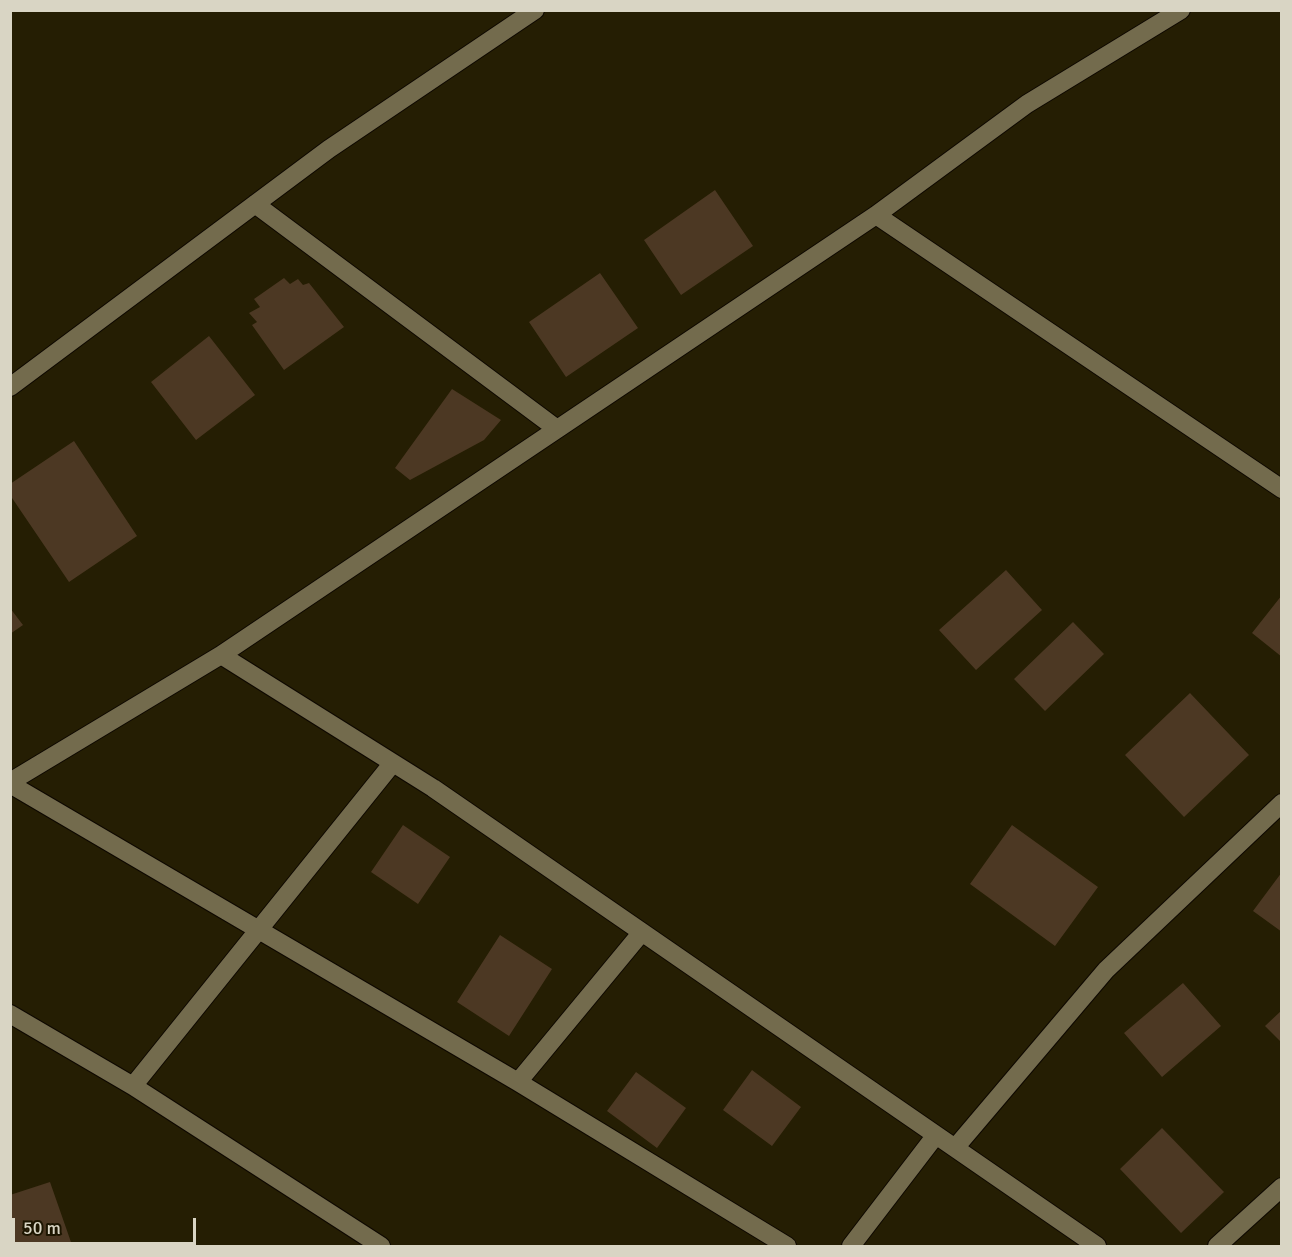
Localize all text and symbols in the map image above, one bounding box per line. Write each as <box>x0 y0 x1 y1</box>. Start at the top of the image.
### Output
scale bar <box>15 1206 200 1244</box>
text: 50 m <box>23 1217 61 1239</box>

